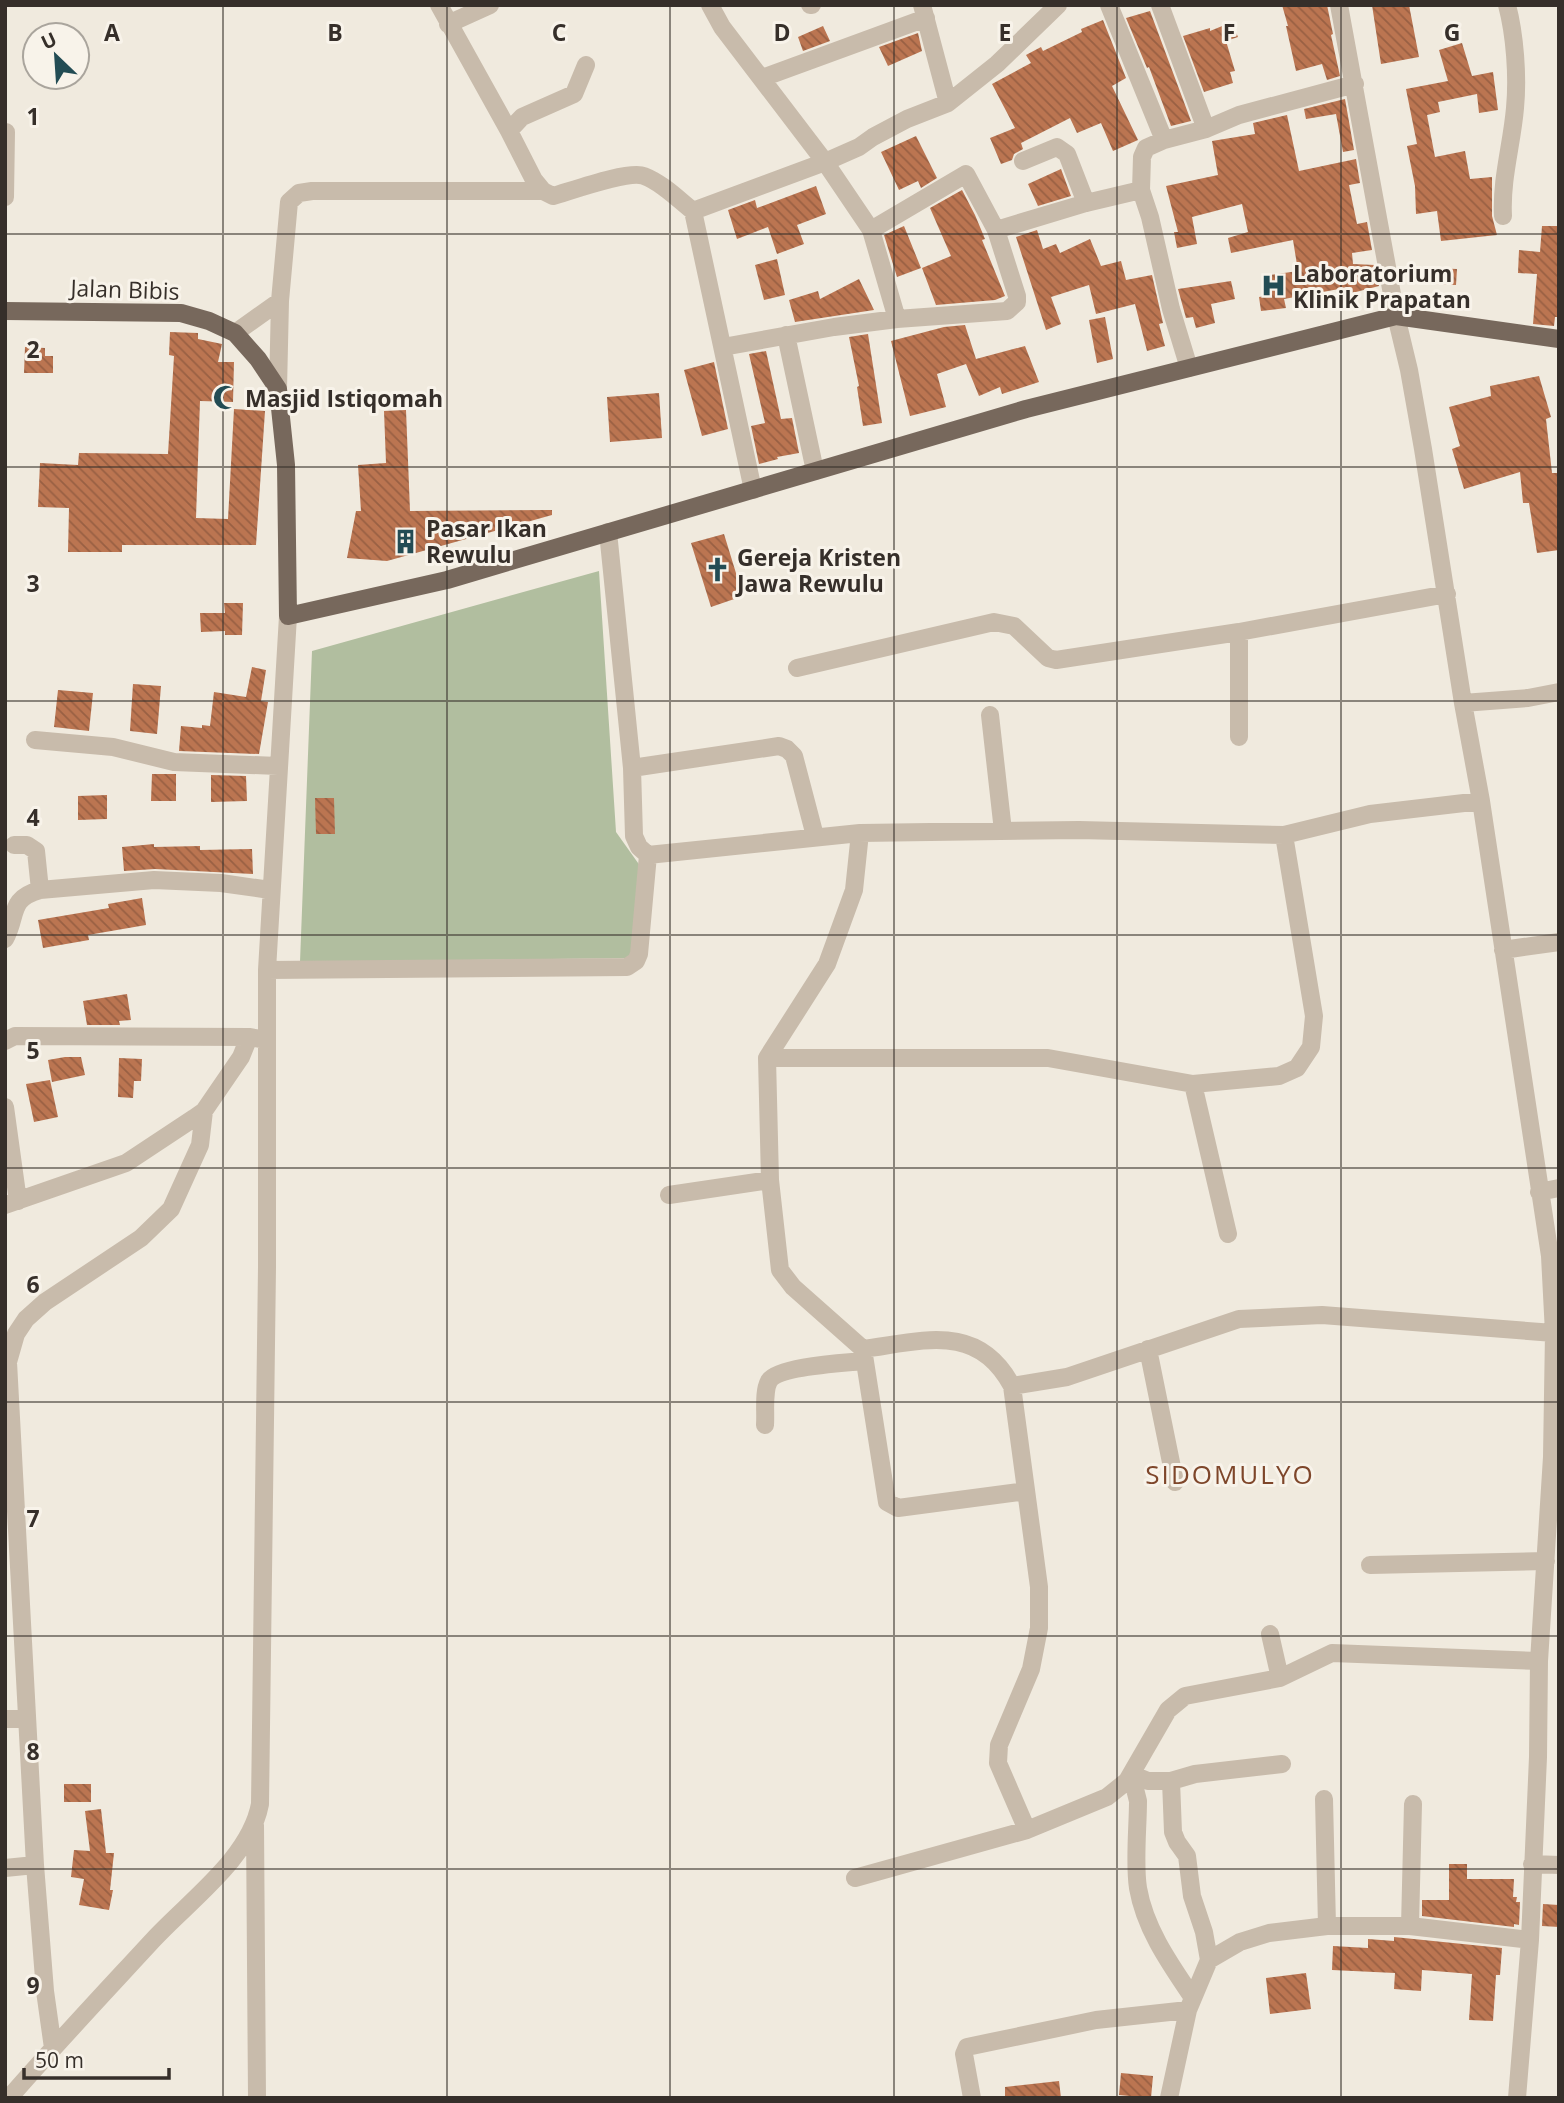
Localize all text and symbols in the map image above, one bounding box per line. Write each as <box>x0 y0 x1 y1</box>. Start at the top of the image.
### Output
text: A <box>104 16 120 48</box>
text: B <box>327 16 343 48</box>
text: C <box>552 16 566 48</box>
text: D <box>773 16 791 48</box>
text: E <box>999 16 1011 48</box>
text: F <box>1223 16 1235 48</box>
text: G <box>1444 16 1460 48</box>
north arrow <box>21 21 91 91</box>
text: U <box>37 26 61 55</box>
text: 1 <box>26 100 40 132</box>
place label: Laboratorium Klinik Prapatan <box>1293 257 1471 315</box>
street label: Jalan Bibis <box>68 271 180 307</box>
hospital icon: Laboratorium Klinik Prapatan <box>1259 272 1287 300</box>
text: 2 <box>26 333 40 365</box>
place label: Masjid Istiqomah <box>245 382 443 414</box>
mosque icon: Masjid Istiqomah <box>211 384 239 412</box>
place label: Pasar Ikan Rewulu <box>426 512 547 570</box>
building icon: Pasar Ikan Rewulu <box>392 527 420 555</box>
place label: Gereja Kristen Jawa Rewulu <box>735 541 901 599</box>
church icon: Gereja Kristen Jawa Rewulu <box>703 556 731 584</box>
text: 3 <box>26 567 40 599</box>
text: 4 <box>26 801 40 833</box>
text: 5 <box>26 1034 40 1066</box>
text: 6 <box>26 1268 40 1300</box>
district label: SIDOMULYO <box>1145 1456 1315 1492</box>
text: 7 <box>26 1502 40 1534</box>
text: 8 <box>26 1735 40 1767</box>
text: 9 <box>26 1969 40 2001</box>
scale bar <box>24 2036 170 2080</box>
text: 50 m <box>35 2046 84 2074</box>

